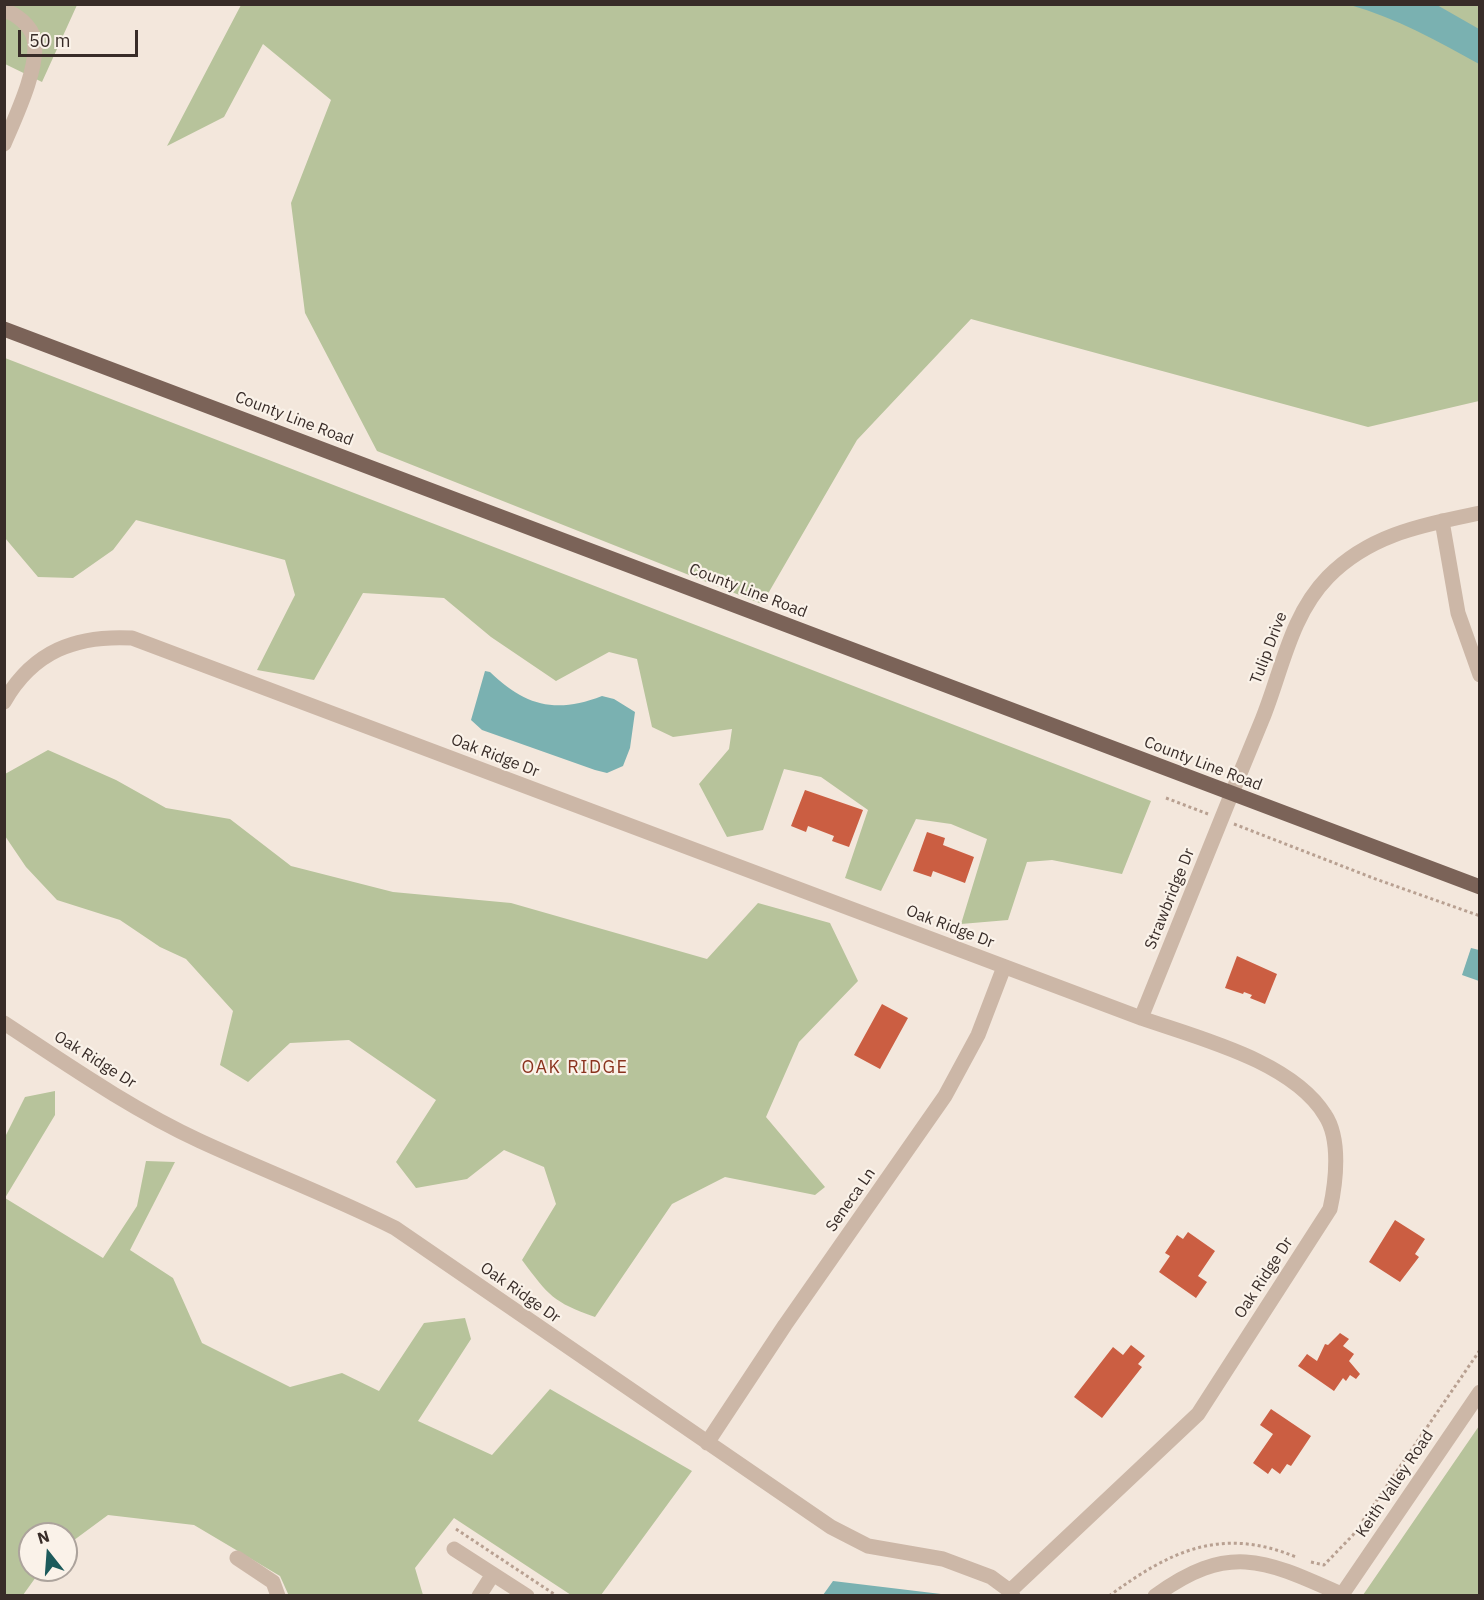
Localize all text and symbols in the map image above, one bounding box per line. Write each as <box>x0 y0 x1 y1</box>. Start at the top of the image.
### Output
scale bar <box>21 18 141 56</box>
text: 50 m <box>29 29 71 52</box>
street label: County Line Road <box>232 388 356 450</box>
street label: County Line Road <box>686 560 810 622</box>
street label: Tulip Drive <box>1246 609 1292 687</box>
street label: Oak Ridge Dr <box>448 730 542 782</box>
street label: County Line Road <box>1141 733 1265 795</box>
street label: Strawbridge Dr <box>1141 846 1199 952</box>
street label: Oak Ridge Dr <box>903 901 997 953</box>
street label: Oak Ridge Dr <box>50 1027 140 1093</box>
district label: OAK RIDGE <box>522 1057 628 1079</box>
street label: Seneca Ln <box>822 1164 880 1236</box>
street label: Oak Ridge Dr <box>1231 1234 1297 1322</box>
street label: Oak Ridge Dr <box>476 1258 564 1328</box>
street label: Keith Valley Road <box>1352 1427 1438 1541</box>
north arrow <box>18 1522 78 1582</box>
text: N <box>35 1525 52 1548</box>

